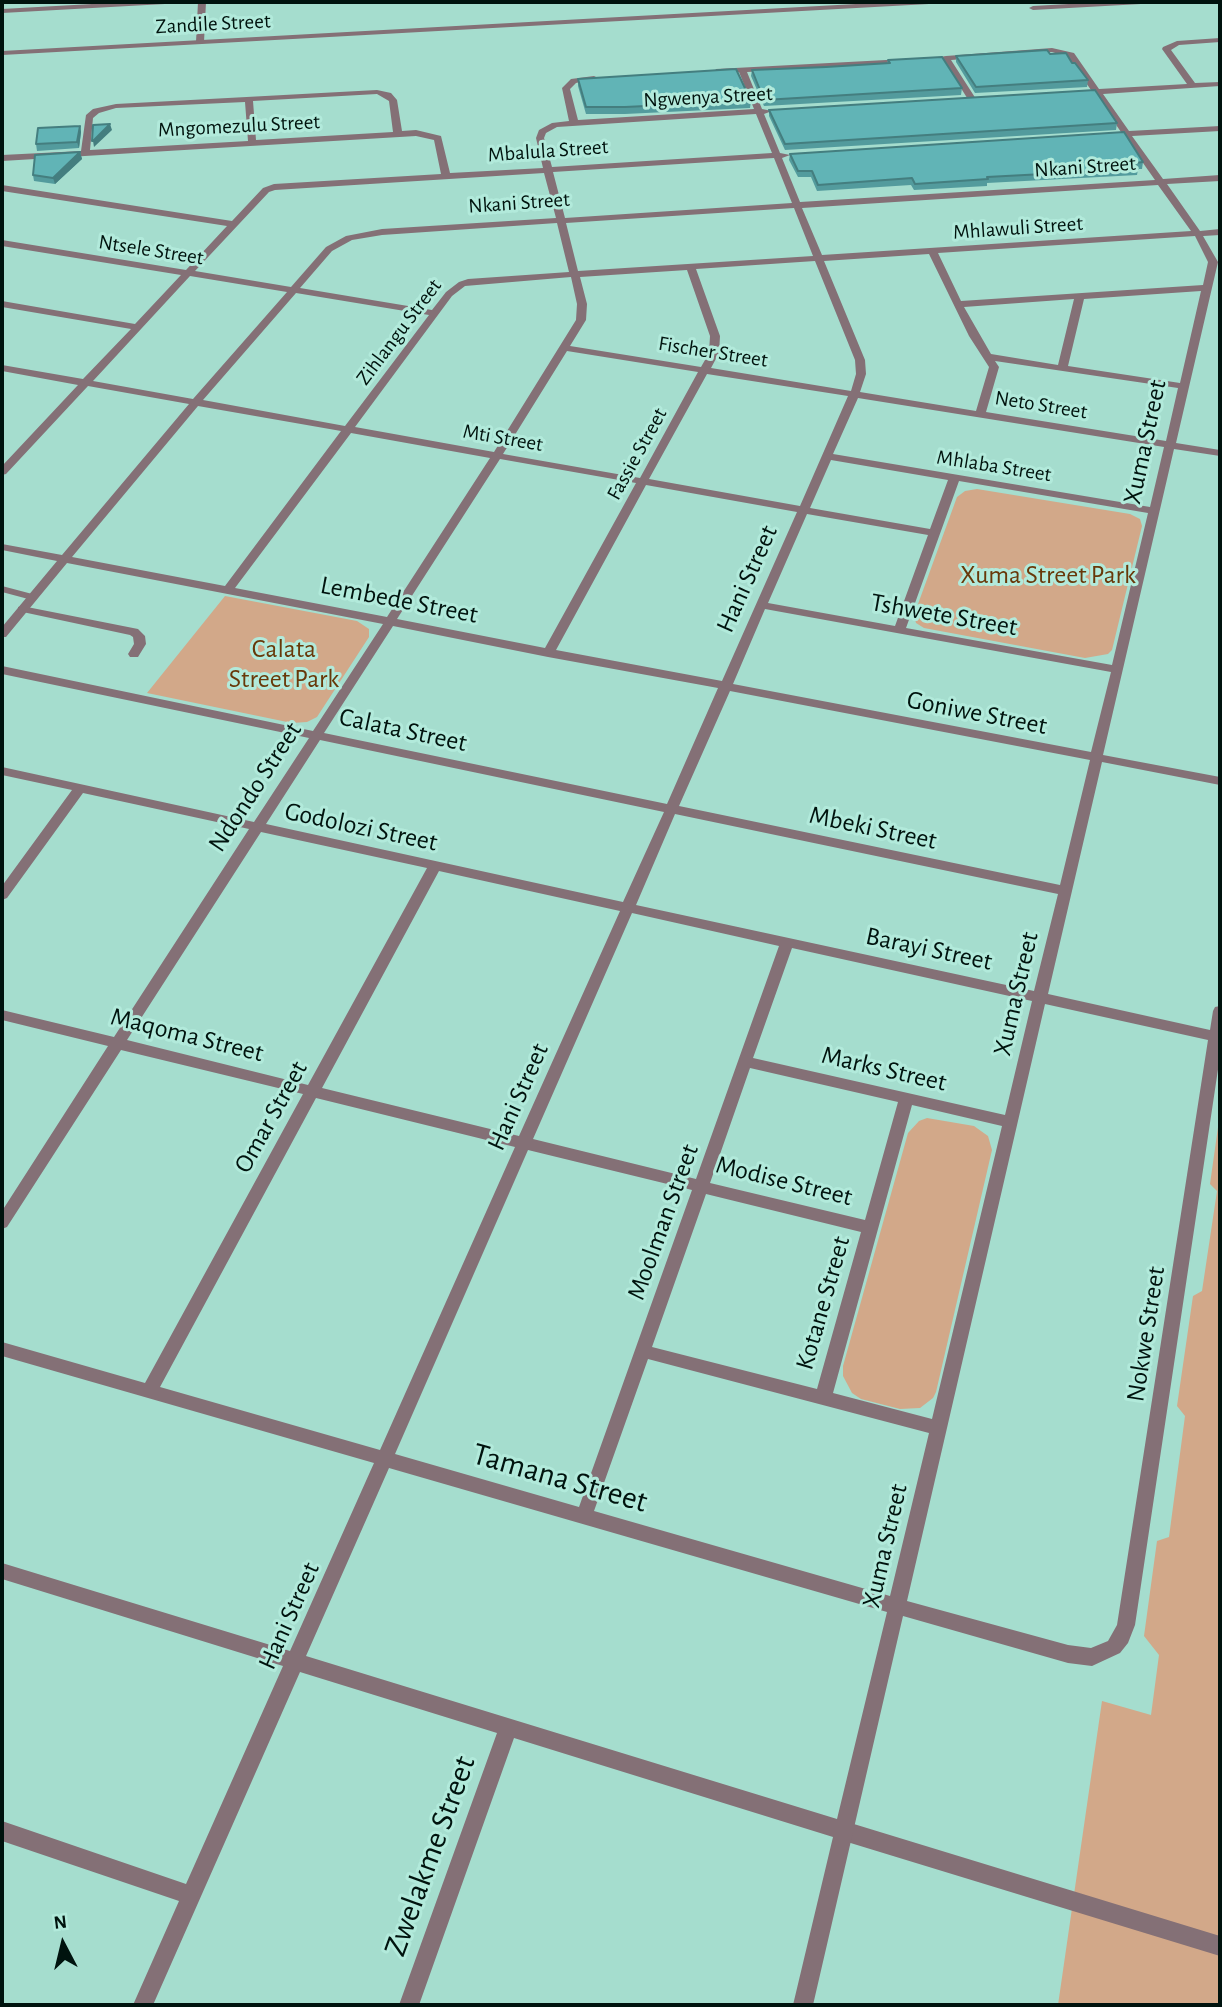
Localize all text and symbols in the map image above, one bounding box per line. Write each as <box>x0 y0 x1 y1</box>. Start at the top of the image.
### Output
street label: Zandile Street <box>155 8 271 40</box>
street label: Ngwenya Street <box>643 81 773 113</box>
street label: Mngomezulu Street <box>157 109 321 143</box>
street label: Mbalula Street <box>487 134 609 168</box>
street label: Nkani Street <box>1033 151 1137 183</box>
street label: Nkani Street <box>467 187 571 219</box>
street label: Mhlawuli Street <box>952 211 1084 245</box>
street label: Ntsele Street <box>97 229 205 271</box>
street label: Zihlangu Street <box>351 274 447 390</box>
street label: Fischer Street <box>657 331 769 373</box>
street label: Xuma Street <box>1117 377 1173 507</box>
street label: Neto Street <box>993 385 1089 425</box>
street label: Fassie Street <box>601 404 673 504</box>
street label: Mti Street <box>461 419 545 457</box>
street label: Mhlaba Street <box>935 444 1053 488</box>
street label: Hani Street <box>710 520 784 638</box>
park label: Xuma Street Park <box>960 559 1136 591</box>
street label: Lembede Street <box>318 569 480 631</box>
street label: Tshwete Street <box>868 587 1020 643</box>
park label: Calata Street Park <box>229 633 339 694</box>
street label: Goniwe Street <box>904 684 1050 742</box>
street label: Calata Street <box>336 701 470 759</box>
street label: Ndondo Street <box>202 716 308 858</box>
street label: Godolozi Street <box>282 796 440 858</box>
street label: Mbeki Street <box>806 799 940 857</box>
street label: Barayi Street <box>863 920 995 978</box>
street label: Xuma Street <box>987 929 1045 1059</box>
street label: Maqoma Street <box>107 1001 267 1069</box>
street label: Hani Street <box>481 1038 555 1156</box>
street label: Marks Street <box>818 1039 950 1099</box>
street label: Omar Street <box>228 1056 314 1178</box>
street label: Moolman Street <box>620 1140 706 1304</box>
street label: Modise Street <box>712 1149 856 1213</box>
street label: Kotane Street <box>789 1233 857 1373</box>
street label: Nokwe Street <box>1120 1264 1172 1404</box>
street label: Tamana Street <box>468 1435 652 1521</box>
street label: Xuma Street <box>856 1481 914 1611</box>
street label: Hani Street <box>252 1557 326 1675</box>
street label: Zwelakme Street <box>376 1751 484 1961</box>
north arrow <box>28 1909 98 1979</box>
text: N <box>53 1912 68 1933</box>

